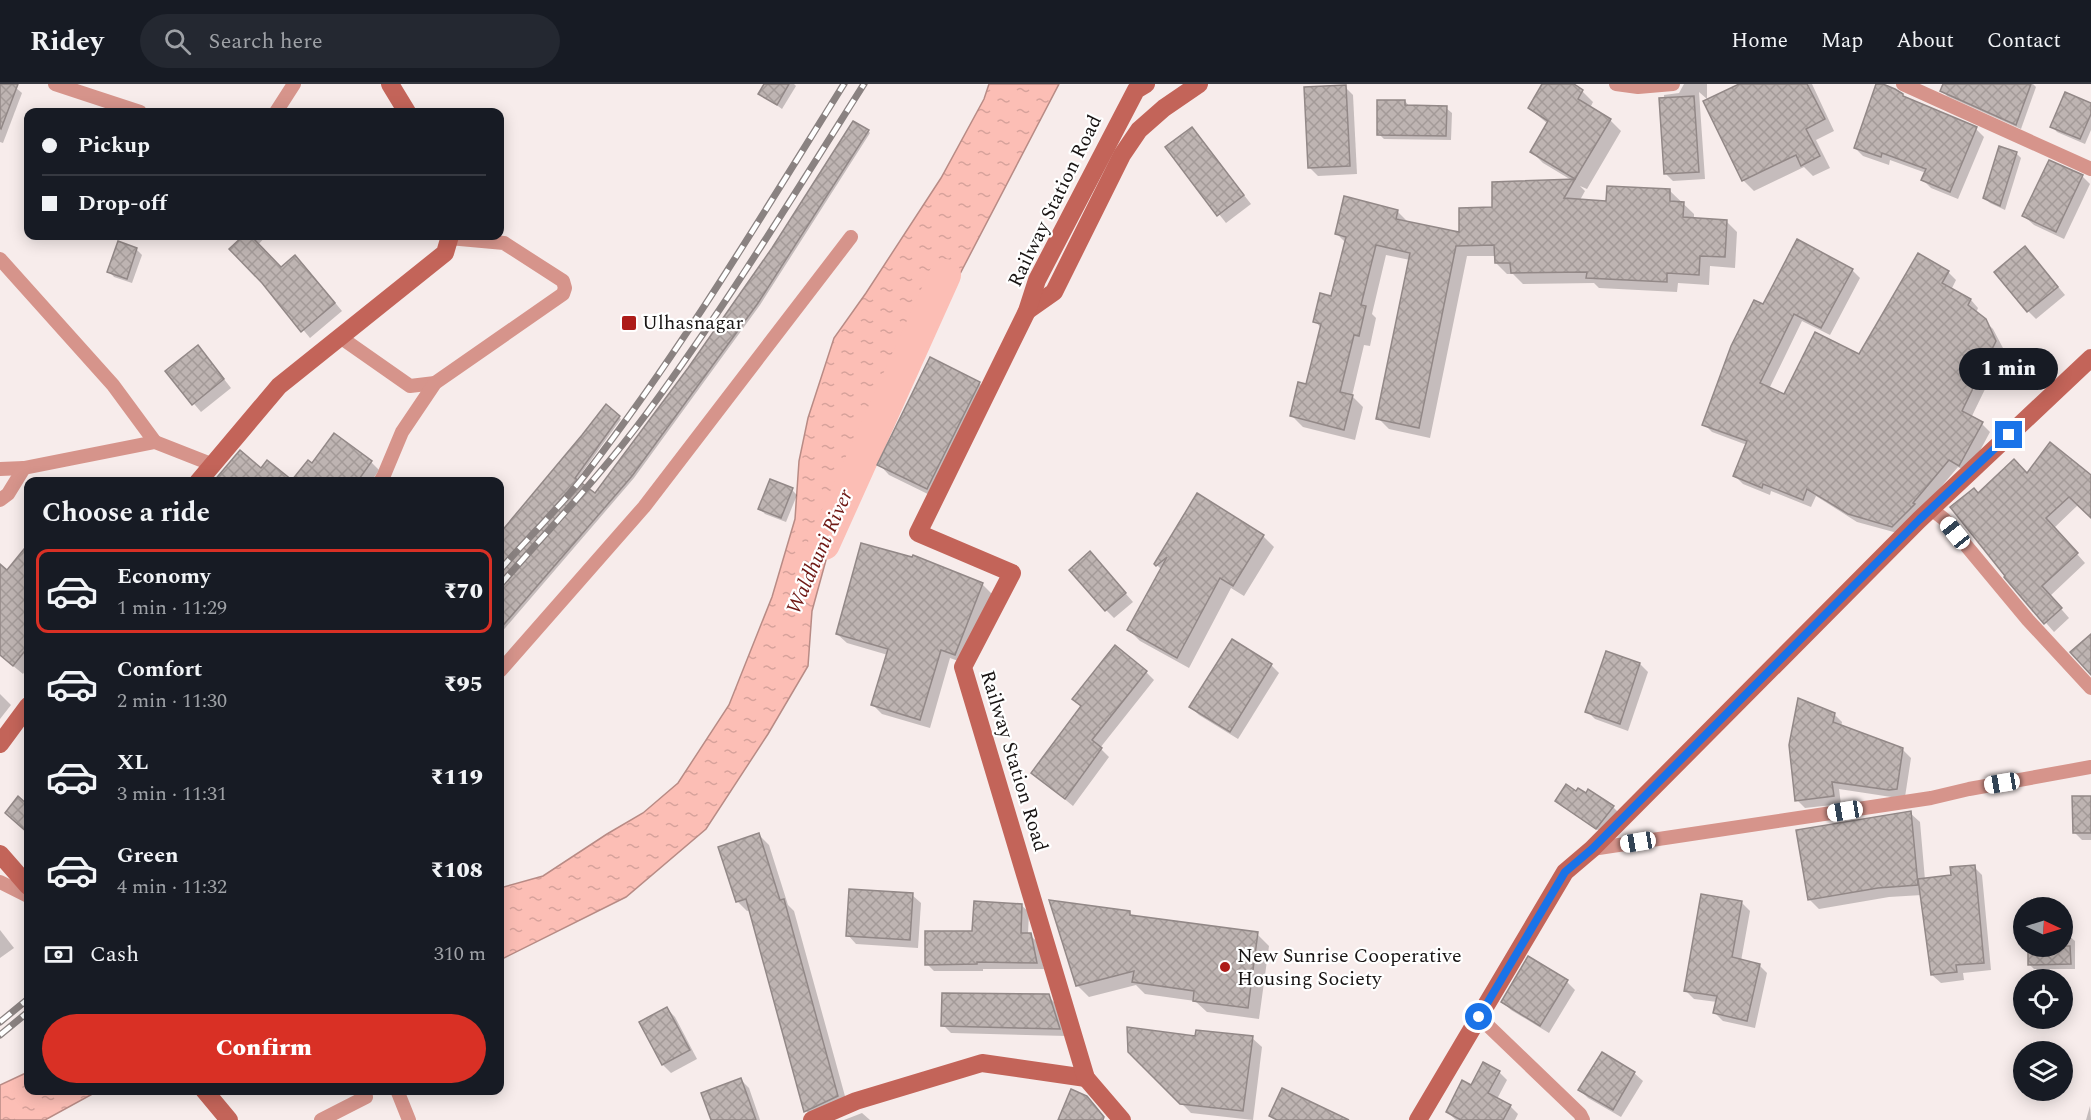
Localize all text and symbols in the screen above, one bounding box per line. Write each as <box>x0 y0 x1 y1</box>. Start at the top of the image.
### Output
search box <box>140 14 560 68</box>
text: Ridey <box>30 20 104 63</box>
icon: search <box>161 25 194 58</box>
text: Search here <box>209 25 323 58</box>
text: Home <box>1731 25 1788 57</box>
text: Map <box>1821 25 1863 57</box>
text: About <box>1896 25 1954 57</box>
text: Contact <box>1987 25 2061 57</box>
street label: Railway Station Road <box>1000 110 1110 292</box>
text: Pickup <box>78 129 150 162</box>
text: Drop-off <box>78 187 167 220</box>
place label: Ulhasnagar <box>642 308 744 338</box>
marker: Ulhasnagar <box>620 314 638 332</box>
callout: 1 min <box>1960 348 2058 390</box>
text: 1 min <box>1981 354 2036 384</box>
route end <box>1995 421 2022 448</box>
water label: Waldhuni River <box>778 484 862 620</box>
text: Choose a ride <box>42 492 210 534</box>
car <box>1937 513 1973 553</box>
text: Economy <box>117 560 210 593</box>
icon: car <box>45 564 99 618</box>
text: ₹70 <box>443 575 483 608</box>
text: 1 min · 11:29 <box>117 593 227 623</box>
text: Comfort <box>117 653 202 686</box>
icon: car <box>45 657 99 711</box>
street label: Railway Station Road <box>972 667 1056 855</box>
text: ₹95 <box>443 668 483 701</box>
text: 2 min · 11:30 <box>117 686 227 716</box>
text: XL <box>117 746 148 779</box>
icon: car <box>45 750 99 804</box>
text: ₹119 <box>430 761 483 794</box>
car <box>1983 771 2021 795</box>
text: 3 min · 11:31 <box>117 779 227 809</box>
car <box>1826 799 1864 823</box>
car <box>1619 830 1657 854</box>
text: Green <box>117 839 179 872</box>
icon: car <box>45 843 99 897</box>
text: ₹108 <box>430 854 483 887</box>
text: 4 min · 11:32 <box>117 872 227 902</box>
north arrow <box>2013 897 2073 957</box>
map controls <box>2013 897 2073 1101</box>
icon: cash <box>42 938 75 971</box>
text: Cash <box>90 938 139 971</box>
text: 310 m <box>434 939 486 969</box>
place label: New Sunrise Cooperative Housing Society <box>1237 941 1462 994</box>
marker: New Sunrise Cooperative Housing Society <box>1218 960 1232 974</box>
button: locate <box>2013 969 2073 1029</box>
route start <box>1465 1003 1492 1030</box>
button: Confirm <box>42 1014 486 1083</box>
button: layers <box>2013 1041 2073 1101</box>

